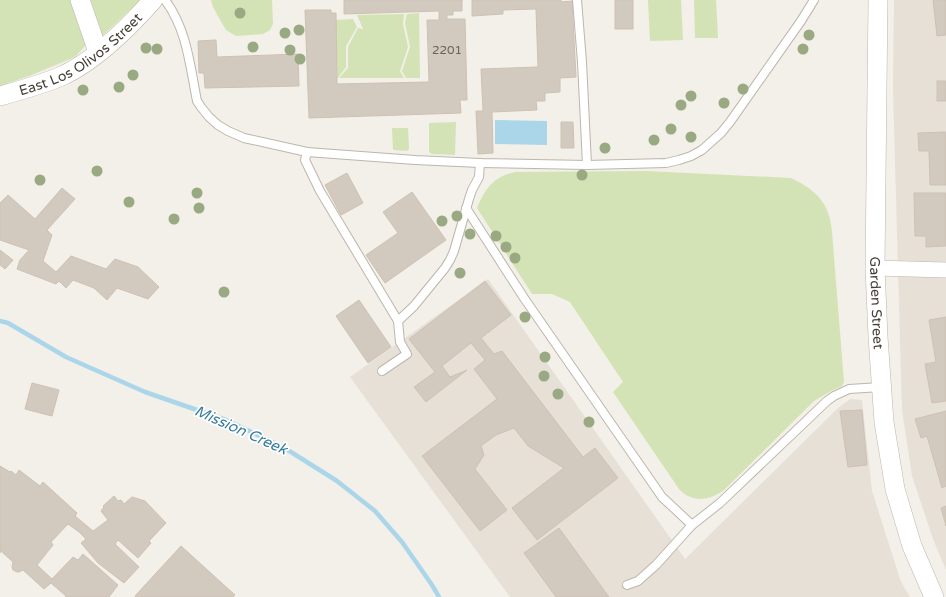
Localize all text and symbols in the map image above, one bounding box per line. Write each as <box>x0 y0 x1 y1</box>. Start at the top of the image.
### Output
street label: East Los Olivos Street <box>17 9 146 99</box>
house number: 2201 <box>432 43 462 57</box>
street label: Garden Street <box>866 257 887 350</box>
water label: Mission Creek <box>192 402 292 459</box>

